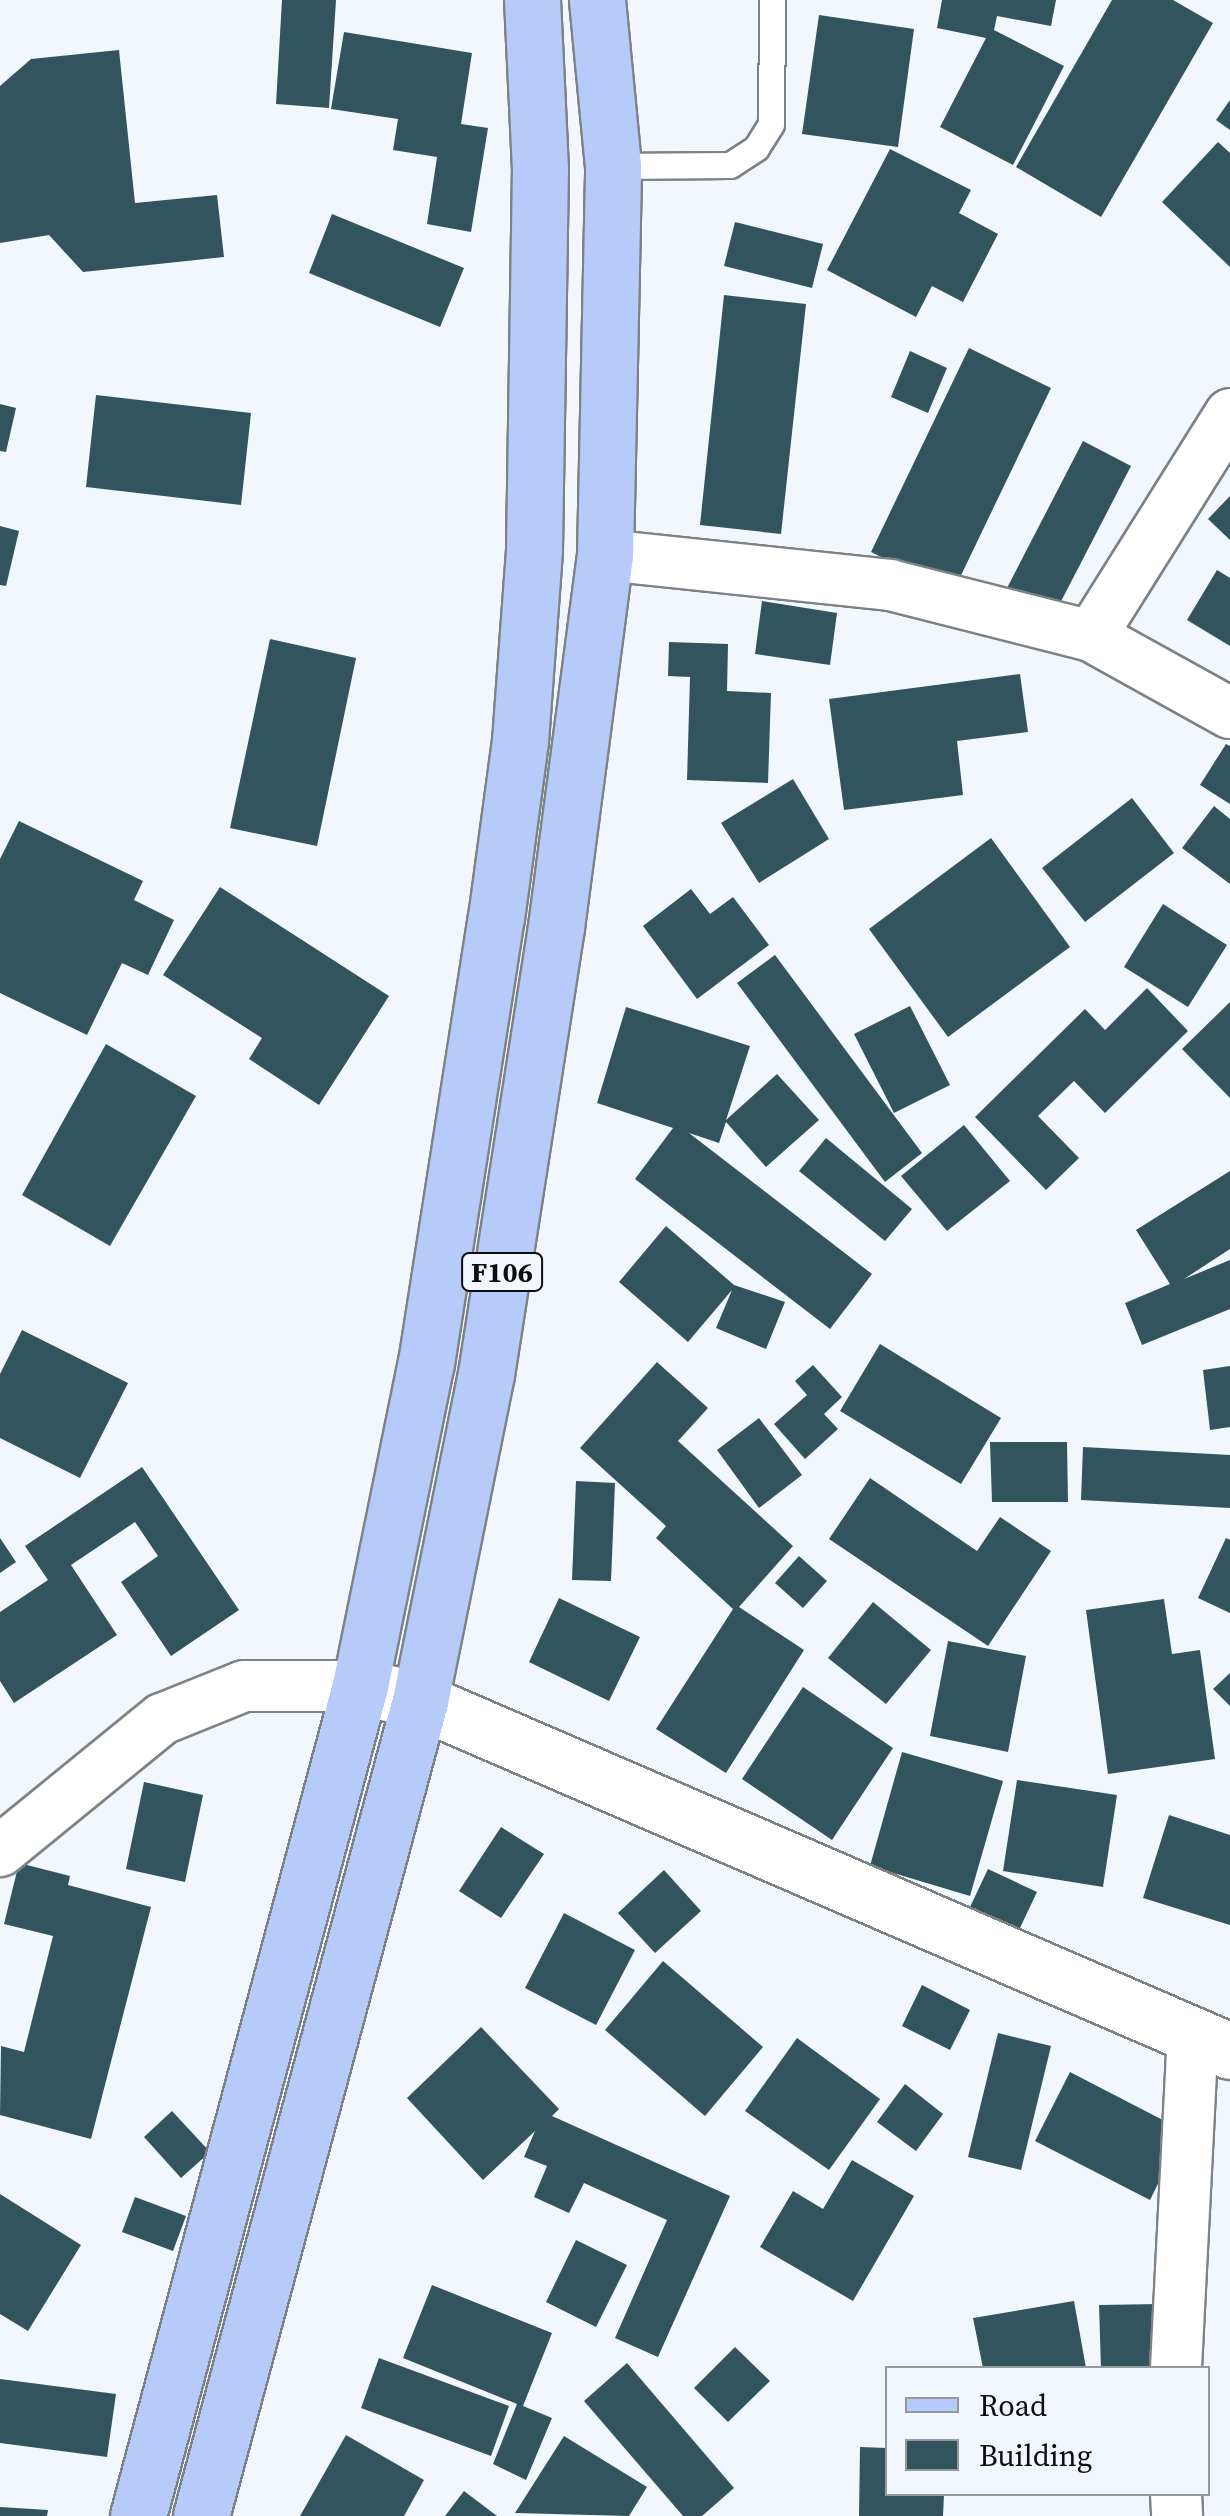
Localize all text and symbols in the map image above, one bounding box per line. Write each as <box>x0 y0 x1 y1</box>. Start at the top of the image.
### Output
road number: F106 <box>460 1249 544 1295</box>
legend <box>885 2366 1210 2496</box>
text: Road <box>979 2385 1047 2426</box>
text: Building <box>979 2435 1092 2476</box>

